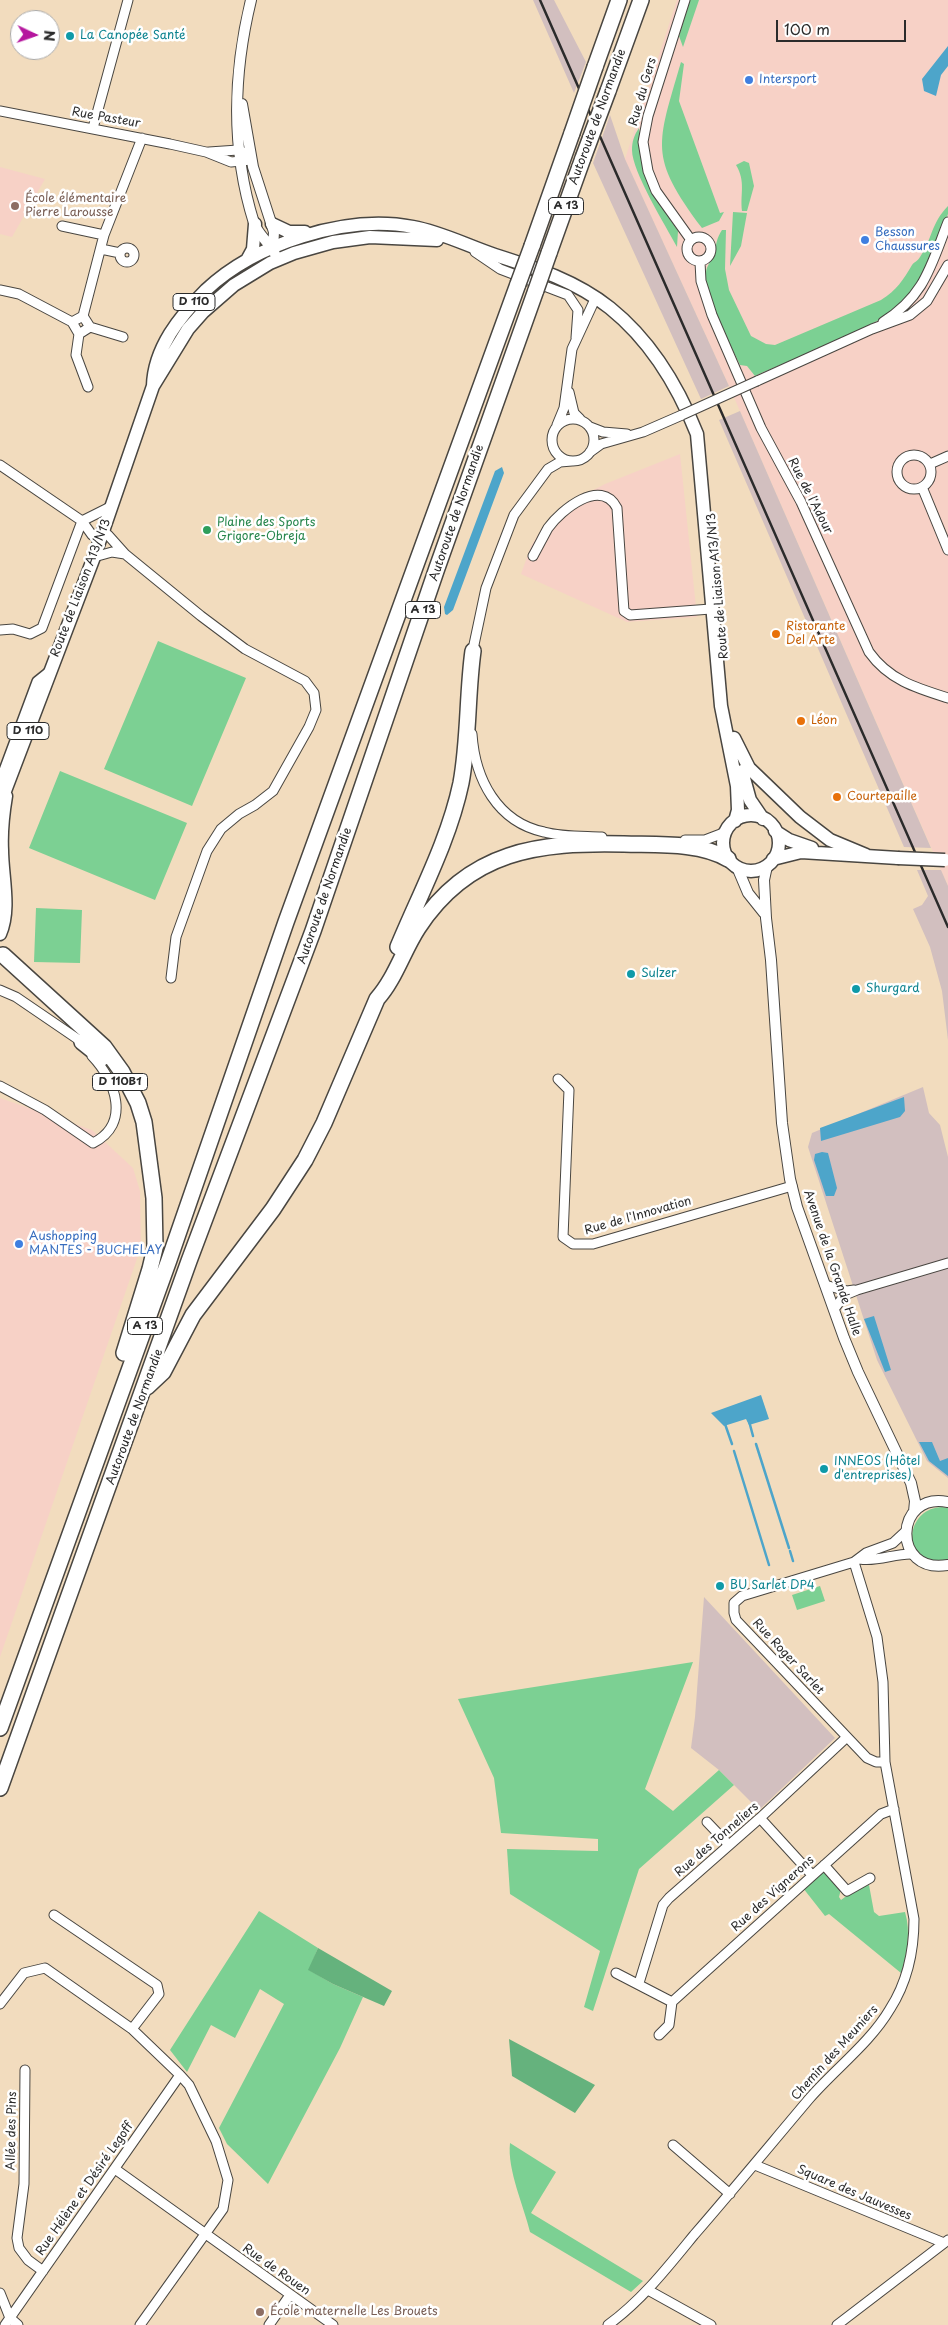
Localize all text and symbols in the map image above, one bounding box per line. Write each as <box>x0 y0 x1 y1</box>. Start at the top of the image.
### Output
north arrow <box>10 10 60 60</box>
scale bar <box>778 10 908 42</box>
text: 100 m <box>784 17 830 40</box>
place label: La Canopée Santé <box>80 29 186 43</box>
text: N <box>39 30 60 42</box>
marker: La Canopée Santé <box>64 30 76 42</box>
street label: Autoroute de Normandie <box>567 47 629 187</box>
street label: Rue du Gers <box>626 56 660 128</box>
place label: Intersport <box>759 73 817 87</box>
marker: Intersport <box>743 74 755 86</box>
street label: Rue Pasteur <box>71 105 141 131</box>
place label: École élémentaire Pierre Larousse <box>25 192 126 220</box>
road number: A 13 <box>548 198 584 215</box>
marker: École élémentaire Pierre Larousse <box>9 200 21 212</box>
place label: Besson Chaussures <box>875 226 940 254</box>
marker: Besson Chaussures <box>859 234 871 246</box>
road number: D 110 <box>173 294 215 310</box>
street label: Autoroute de Normandie <box>427 443 487 583</box>
street label: Rue de l'Adour <box>785 455 835 537</box>
street label: Route de Liaison A13/N13 <box>704 512 732 660</box>
place label: Plaine des Sports Grigore-Obreja <box>217 516 315 544</box>
street label: Route de Liaison A13/N13 <box>48 517 114 659</box>
marker: Plaine des Sports Grigore-Obreja <box>201 524 213 536</box>
road number: A 13 <box>406 602 440 618</box>
place label: Ristorante Del Arte <box>786 620 845 648</box>
marker: Ristorante Del Arte <box>770 628 782 640</box>
place label: Léon <box>811 714 837 728</box>
marker: Léon <box>795 715 807 727</box>
road number: D 110 <box>7 722 49 739</box>
place label: Courtepaille <box>847 790 917 804</box>
marker: Courtepaille <box>831 791 843 803</box>
street label: Autoroute de Normandie <box>295 826 355 966</box>
place label: Sulzer <box>641 967 677 981</box>
marker: Sulzer <box>625 968 637 980</box>
place label: Shurgard <box>866 982 920 996</box>
marker: Shurgard <box>850 983 862 995</box>
road number: D 110B1 <box>92 1074 148 1090</box>
street label: Avenue de la Grande Halle <box>800 1188 864 1338</box>
street label: Rue de l'Innovation <box>583 1194 693 1238</box>
place label: Aushopping MANTES - BUCHELAY <box>29 1230 162 1258</box>
marker: Aushopping MANTES - BUCHELAY <box>13 1238 25 1250</box>
road number: A 13 <box>128 1318 162 1334</box>
street label: Autoroute de Normandie <box>104 1347 166 1487</box>
place label: INNEOS (Hôtel d'entreprises) <box>834 1455 920 1483</box>
marker: INNEOS (Hôtel d'entreprises) <box>818 1463 830 1475</box>
place label: BU Sarlet DP4 <box>730 1579 815 1593</box>
marker: BU Sarlet DP4 <box>714 1580 726 1592</box>
street label: Rue Roger Sarlet <box>749 1616 827 1698</box>
street label: Rue des Tonneliers <box>672 1800 762 1880</box>
street label: Rue des Vignerons <box>729 1853 817 1935</box>
street label: Chemin des Meuniers <box>789 2003 881 2103</box>
street label: Allée des Pins <box>4 2091 20 2171</box>
street label: Rue Hélène et Désiré Legoff <box>33 2120 137 2258</box>
street label: Square des Jauvesses <box>795 2162 913 2224</box>
street label: Rue de Rouen <box>239 2241 313 2299</box>
place label: École maternelle Les Brouets <box>270 2305 438 2319</box>
marker: École maternelle Les Brouets <box>254 2306 266 2318</box>

